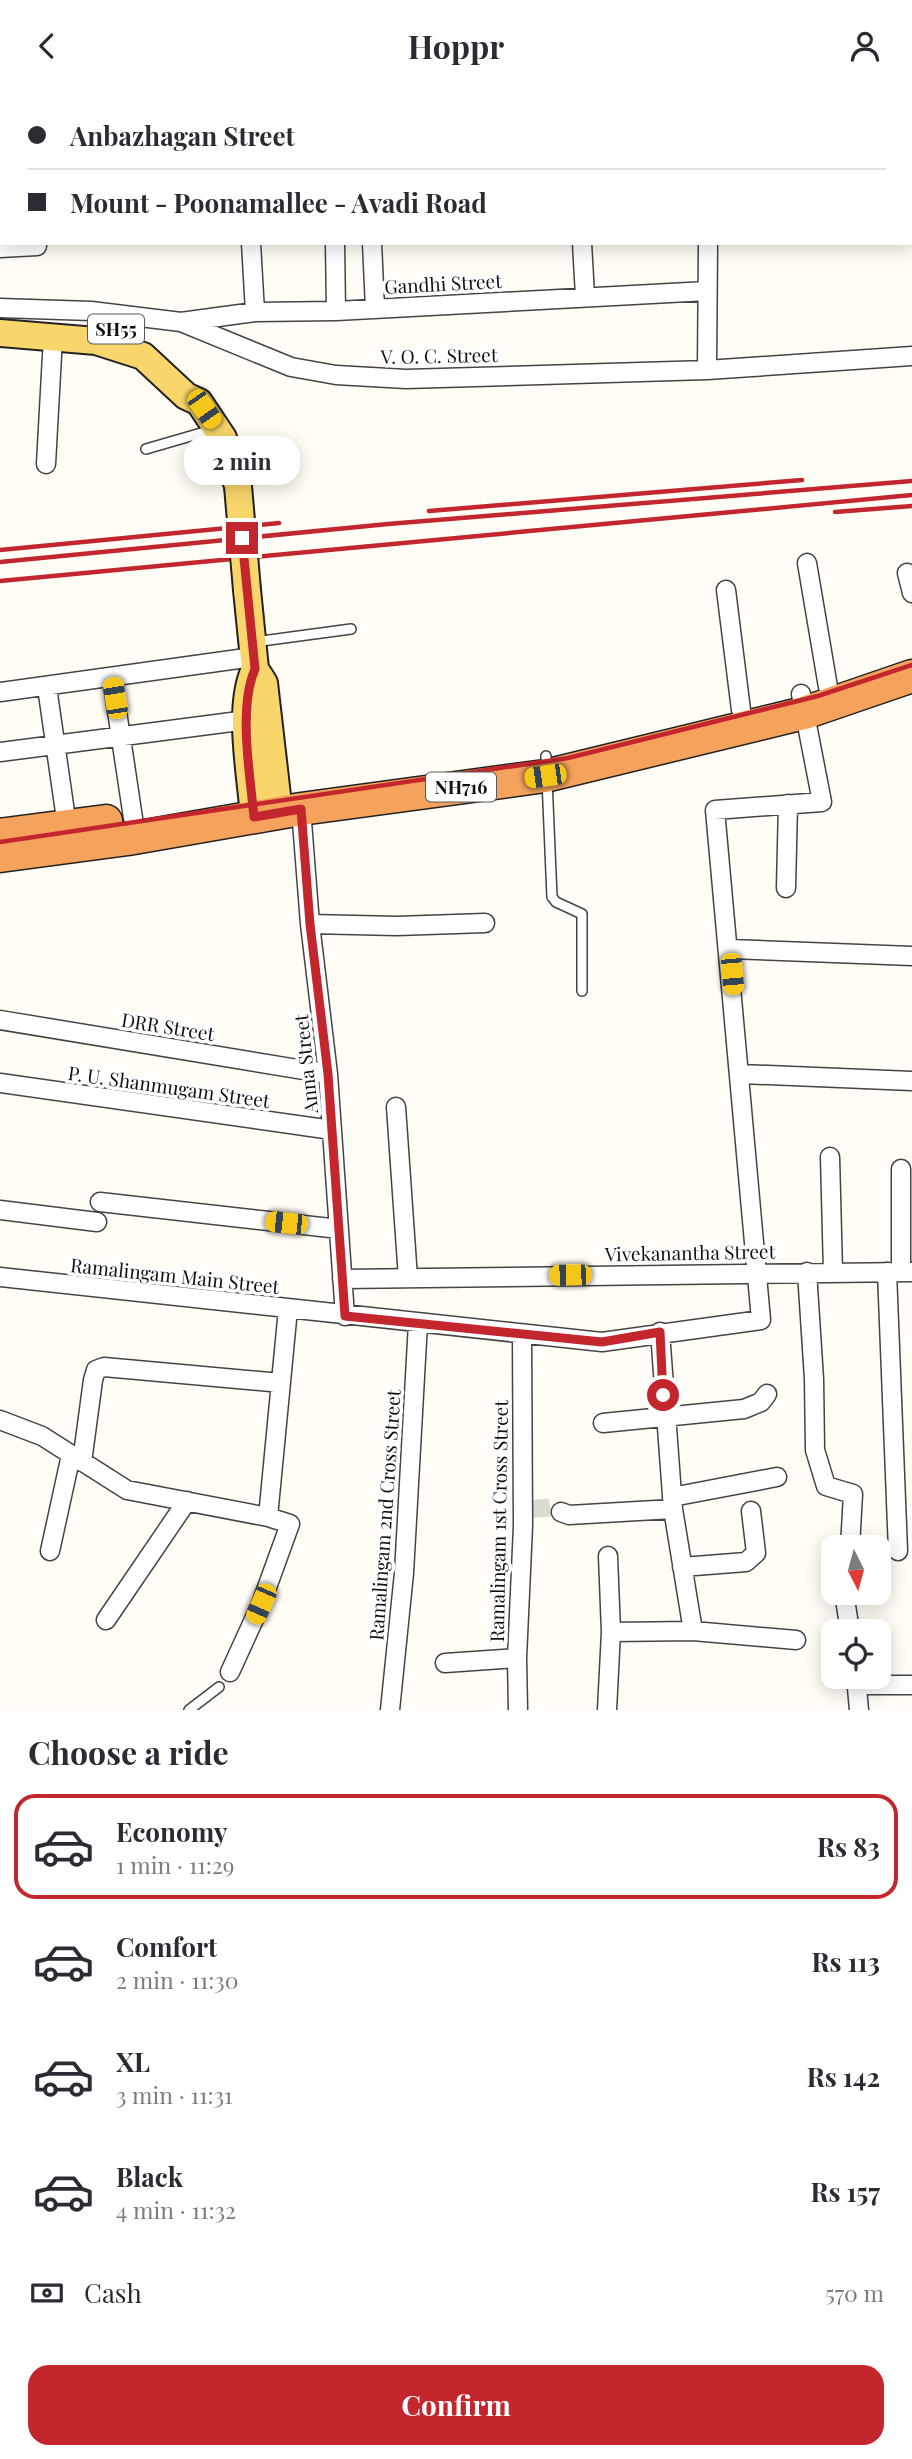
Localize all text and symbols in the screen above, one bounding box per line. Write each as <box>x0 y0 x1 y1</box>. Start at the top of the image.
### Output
text: Hoppr <box>408 24 504 67</box>
icon: back <box>28 27 66 65</box>
icon: person <box>846 27 884 65</box>
text: Anbazhagan Street <box>70 118 295 153</box>
text: Mount - Poonamallee - Avadi Road <box>70 185 487 220</box>
street label: Gandhi Street <box>384 267 503 299</box>
road number: SH55 <box>88 315 144 343</box>
street label: V. O. C. Street <box>379 341 498 369</box>
car <box>184 386 225 432</box>
callout: 2 min <box>184 437 300 485</box>
text: 2 min <box>212 445 272 476</box>
route end <box>226 522 258 554</box>
car <box>102 676 129 720</box>
car <box>523 763 568 789</box>
road number: NH716 <box>426 773 496 801</box>
car <box>720 952 745 996</box>
street label: DRR Street <box>120 1006 217 1046</box>
street label: Anna Street <box>287 1013 323 1116</box>
street label: P. U. Shanmugam Street <box>66 1059 272 1113</box>
car <box>265 1210 308 1236</box>
street label: Vivekanantha Street <box>604 1238 776 1267</box>
street label: Ramalingam Main Street <box>69 1251 281 1299</box>
car <box>549 1264 592 1286</box>
route start <box>647 1379 679 1411</box>
street label: Ramalingam 2nd Cross Street <box>362 1388 406 1641</box>
street label: Ramalingam 1st Cross Street <box>483 1399 513 1642</box>
north arrow <box>821 1535 891 1605</box>
map controls <box>821 1535 891 1689</box>
car <box>243 1581 280 1627</box>
button: locate <box>821 1619 891 1689</box>
text: Choose a ride <box>28 1730 229 1773</box>
text: Economy <box>116 1814 227 1849</box>
icon: car <box>32 1815 95 1878</box>
text: Rs 83 <box>817 1829 880 1864</box>
text: 1 min · 11:29 <box>116 1849 235 1880</box>
text: Comfort <box>116 1929 217 1964</box>
icon: car <box>32 1930 95 1993</box>
text: Rs 113 <box>812 1944 880 1979</box>
text: 2 min · 11:30 <box>116 1964 238 1995</box>
text: XL <box>116 2044 150 2079</box>
icon: car <box>32 2045 95 2108</box>
text: Rs 142 <box>807 2059 880 2094</box>
text: 3 min · 11:31 <box>116 2079 233 2110</box>
text: Black <box>116 2159 183 2194</box>
icon: car <box>32 2160 95 2223</box>
text: Rs 157 <box>811 2174 880 2209</box>
text: 4 min · 11:32 <box>116 2194 236 2225</box>
icon: cash <box>28 2274 66 2312</box>
text: Cash <box>84 2275 142 2310</box>
text: 570 m <box>825 2277 884 2308</box>
button: Confirm <box>28 2365 884 2445</box>

